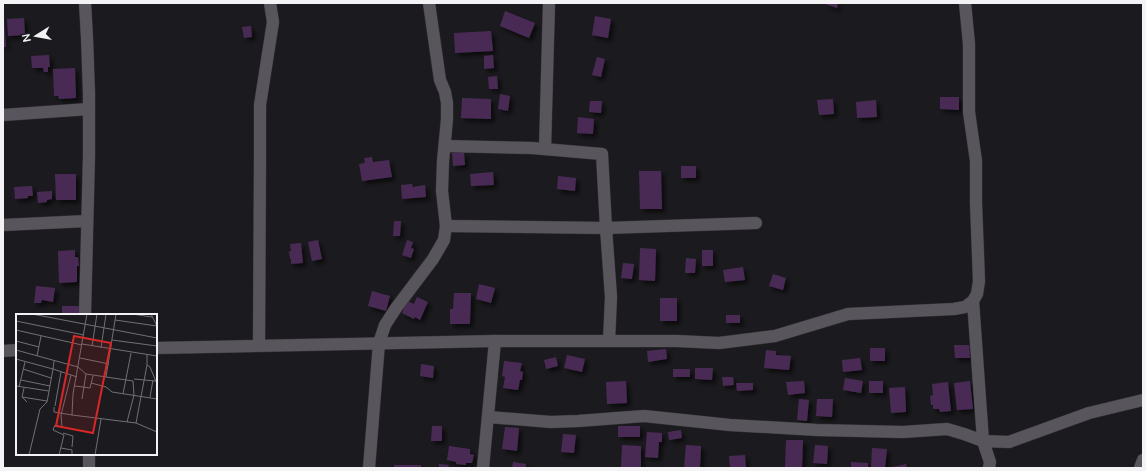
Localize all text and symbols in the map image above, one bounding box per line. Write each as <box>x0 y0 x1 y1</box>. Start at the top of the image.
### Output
north arrow <box>16 16 56 56</box>
text: N <box>19 32 34 43</box>
inset map <box>16 314 157 455</box>

